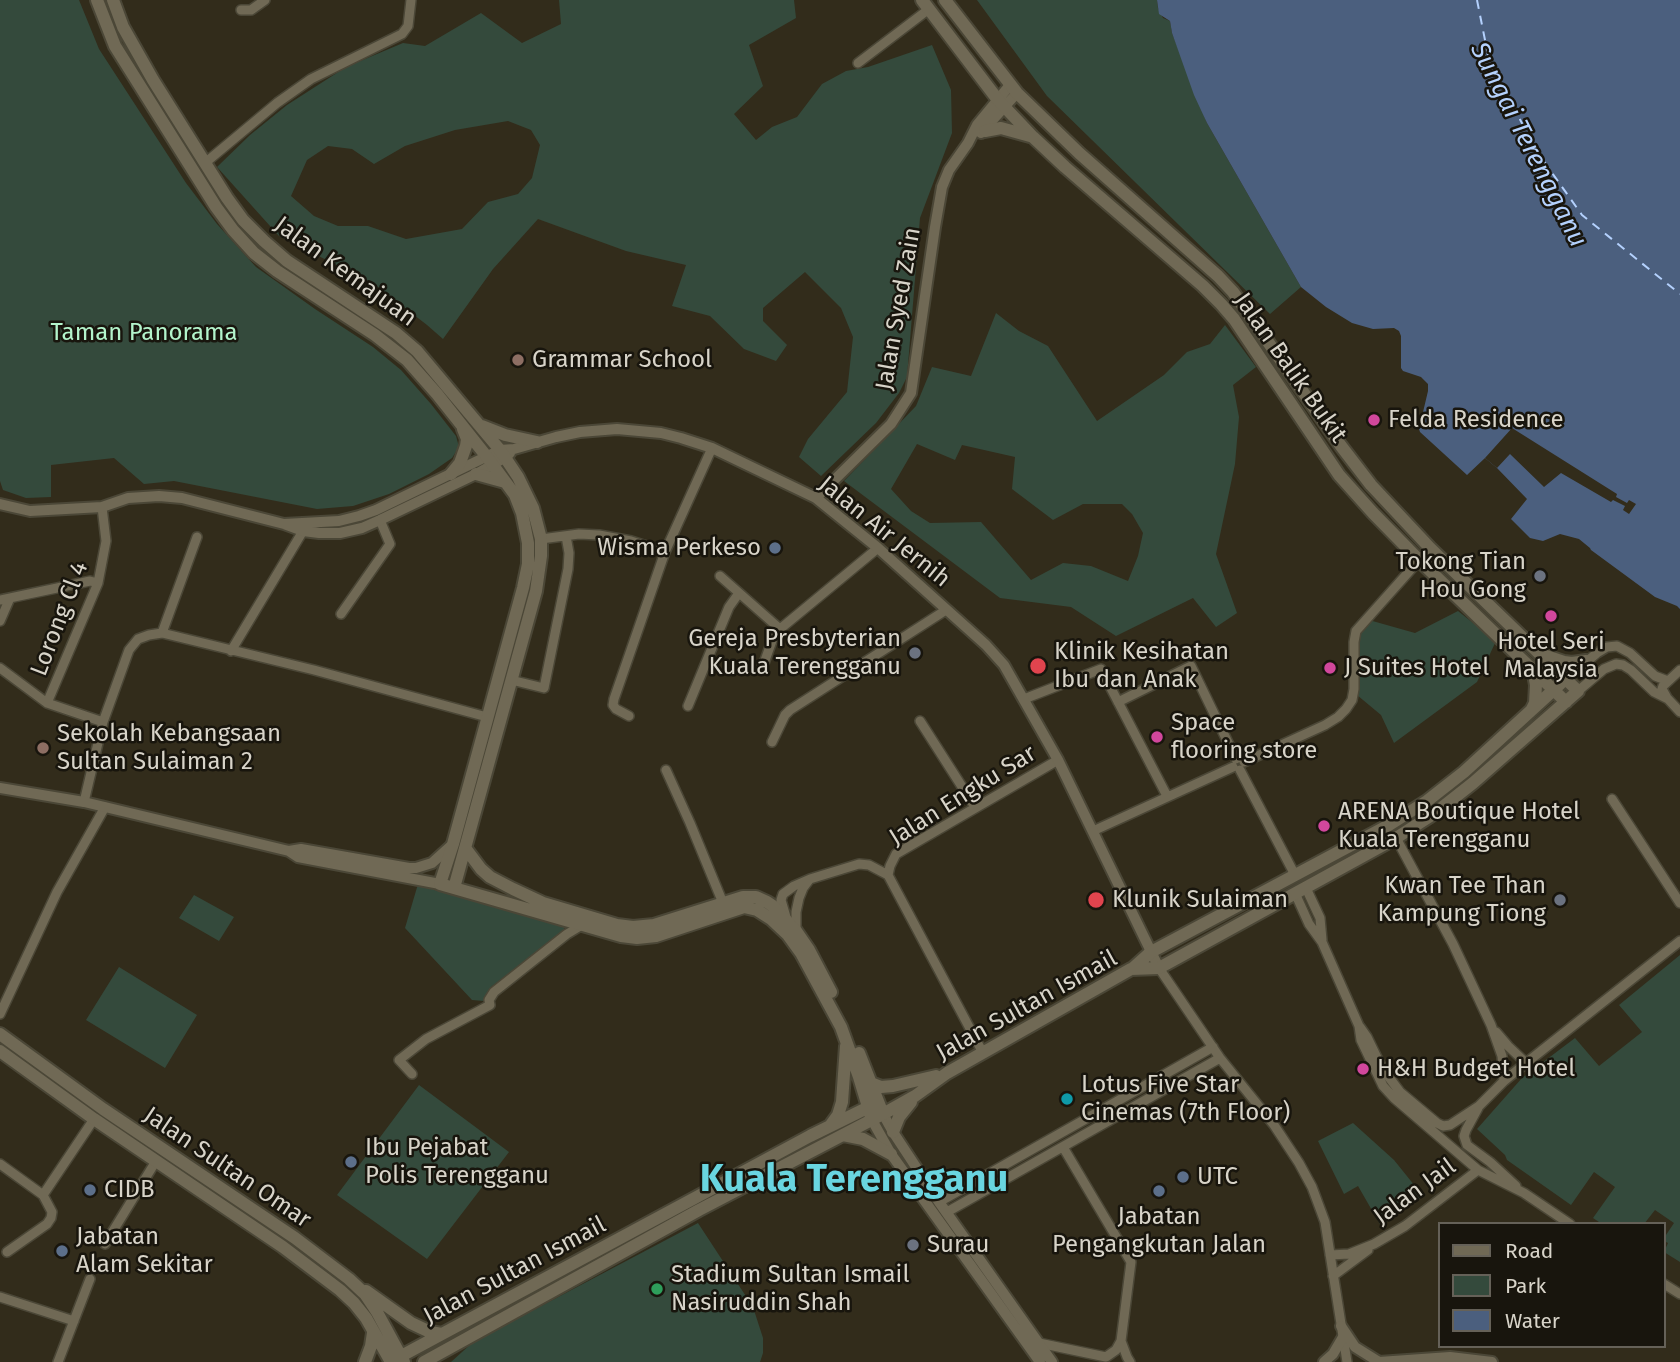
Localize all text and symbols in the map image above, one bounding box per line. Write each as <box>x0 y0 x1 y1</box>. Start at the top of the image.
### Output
water label: Sungai Terengganu <box>1463 37 1593 253</box>
street label: Jalan Kemajuan <box>268 211 422 333</box>
street label: Jalan Syed Zain <box>870 225 928 393</box>
street label: Jalan Balik Bukit <box>1228 287 1352 449</box>
park label: Taman Panorama <box>50 319 238 347</box>
place label: Grammar School <box>532 346 712 374</box>
marker: Grammar School <box>510 352 526 368</box>
place label: Felda Residence <box>1388 406 1563 434</box>
marker: Felda Residence <box>1366 412 1382 428</box>
street label: Jalan Air Jernih <box>812 470 956 594</box>
place label: Wisma Perkeso <box>597 534 761 562</box>
marker: Wisma Perkeso <box>767 540 783 556</box>
place label: Tokong Tian Hou Gong <box>1396 548 1526 604</box>
street label: Lorong Cl 4 <box>25 558 95 680</box>
marker: Tokong Tian Hou Gong <box>1532 568 1548 584</box>
marker: Hotel Seri Malaysia <box>1543 608 1559 624</box>
place label: Gereja Presbyterian Kuala Terengganu <box>688 625 901 681</box>
place label: Hotel Seri Malaysia <box>1497 628 1605 684</box>
place label: Klinik Kesihatan Ibu dan Anak <box>1054 638 1229 694</box>
marker: Gereja Presbyterian Kuala Terengganu <box>907 645 923 661</box>
place label: J Suites Hotel <box>1344 654 1489 682</box>
marker: Klinik Kesihatan Ibu dan Anak <box>1028 656 1048 676</box>
marker: J Suites Hotel <box>1322 660 1338 676</box>
place label: Space flooring store <box>1171 709 1317 765</box>
place label: Sekolah Kebangsaan Sultan Sulaiman 2 <box>57 720 281 776</box>
marker: Space flooring store <box>1149 729 1165 745</box>
street label: Jalan Engku Sar <box>884 739 1042 853</box>
marker: Sekolah Kebangsaan Sultan Sulaiman 2 <box>35 740 51 756</box>
place label: ARENA Boutique Hotel Kuala Terengganu <box>1338 798 1580 854</box>
marker: ARENA Boutique Hotel Kuala Terengganu <box>1316 818 1332 834</box>
place label: Kwan Tee Than Kampung Tiong <box>1378 872 1546 928</box>
place label: Klunik Sulaiman <box>1112 886 1288 914</box>
marker: Klunik Sulaiman <box>1086 890 1106 910</box>
marker: Kwan Tee Than Kampung Tiong <box>1552 892 1568 908</box>
street label: Jalan Sultan Ismail <box>932 944 1122 1068</box>
place label: H&H Budget Hotel <box>1377 1055 1575 1083</box>
marker: H&H Budget Hotel <box>1355 1061 1371 1077</box>
place label: Lotus Five Star Cinemas (7th Floor) <box>1081 1071 1290 1127</box>
marker: Lotus Five Star Cinemas (7th Floor) <box>1059 1091 1075 1107</box>
street label: Jalan Sultan Omar <box>138 1101 316 1235</box>
place label: Ibu Pejabat Polis Terengganu <box>365 1134 549 1190</box>
street label: Jalan Jail <box>1368 1153 1462 1231</box>
marker: Ibu Pejabat Polis Terengganu <box>343 1154 359 1170</box>
district label: Kuala Terengganu <box>700 1157 1008 1203</box>
place label: UTC <box>1197 1163 1238 1191</box>
marker: UTC <box>1175 1169 1191 1185</box>
place label: CIDB <box>104 1176 155 1204</box>
marker: CIDB <box>82 1182 98 1198</box>
marker: Jabatan Pengangkutan Jalan <box>1151 1183 1167 1199</box>
place label: Jabatan Pengangkutan Jalan <box>1052 1203 1266 1259</box>
street label: Jalan Sultan Ismail <box>419 1211 611 1331</box>
legend <box>1438 1222 1666 1348</box>
place label: Jabatan Alam Sekitar <box>76 1223 213 1279</box>
place label: Surau <box>927 1231 989 1259</box>
marker: Surau <box>905 1237 921 1253</box>
text: Road <box>1505 1238 1553 1264</box>
marker: Jabatan Alam Sekitar <box>54 1243 70 1259</box>
place label: Stadium Sultan Ismail Nasiruddin Shah <box>671 1261 909 1317</box>
text: Park <box>1505 1273 1546 1299</box>
marker: Stadium Sultan Ismail Nasiruddin Shah <box>649 1281 665 1297</box>
text: Water <box>1505 1308 1560 1334</box>

